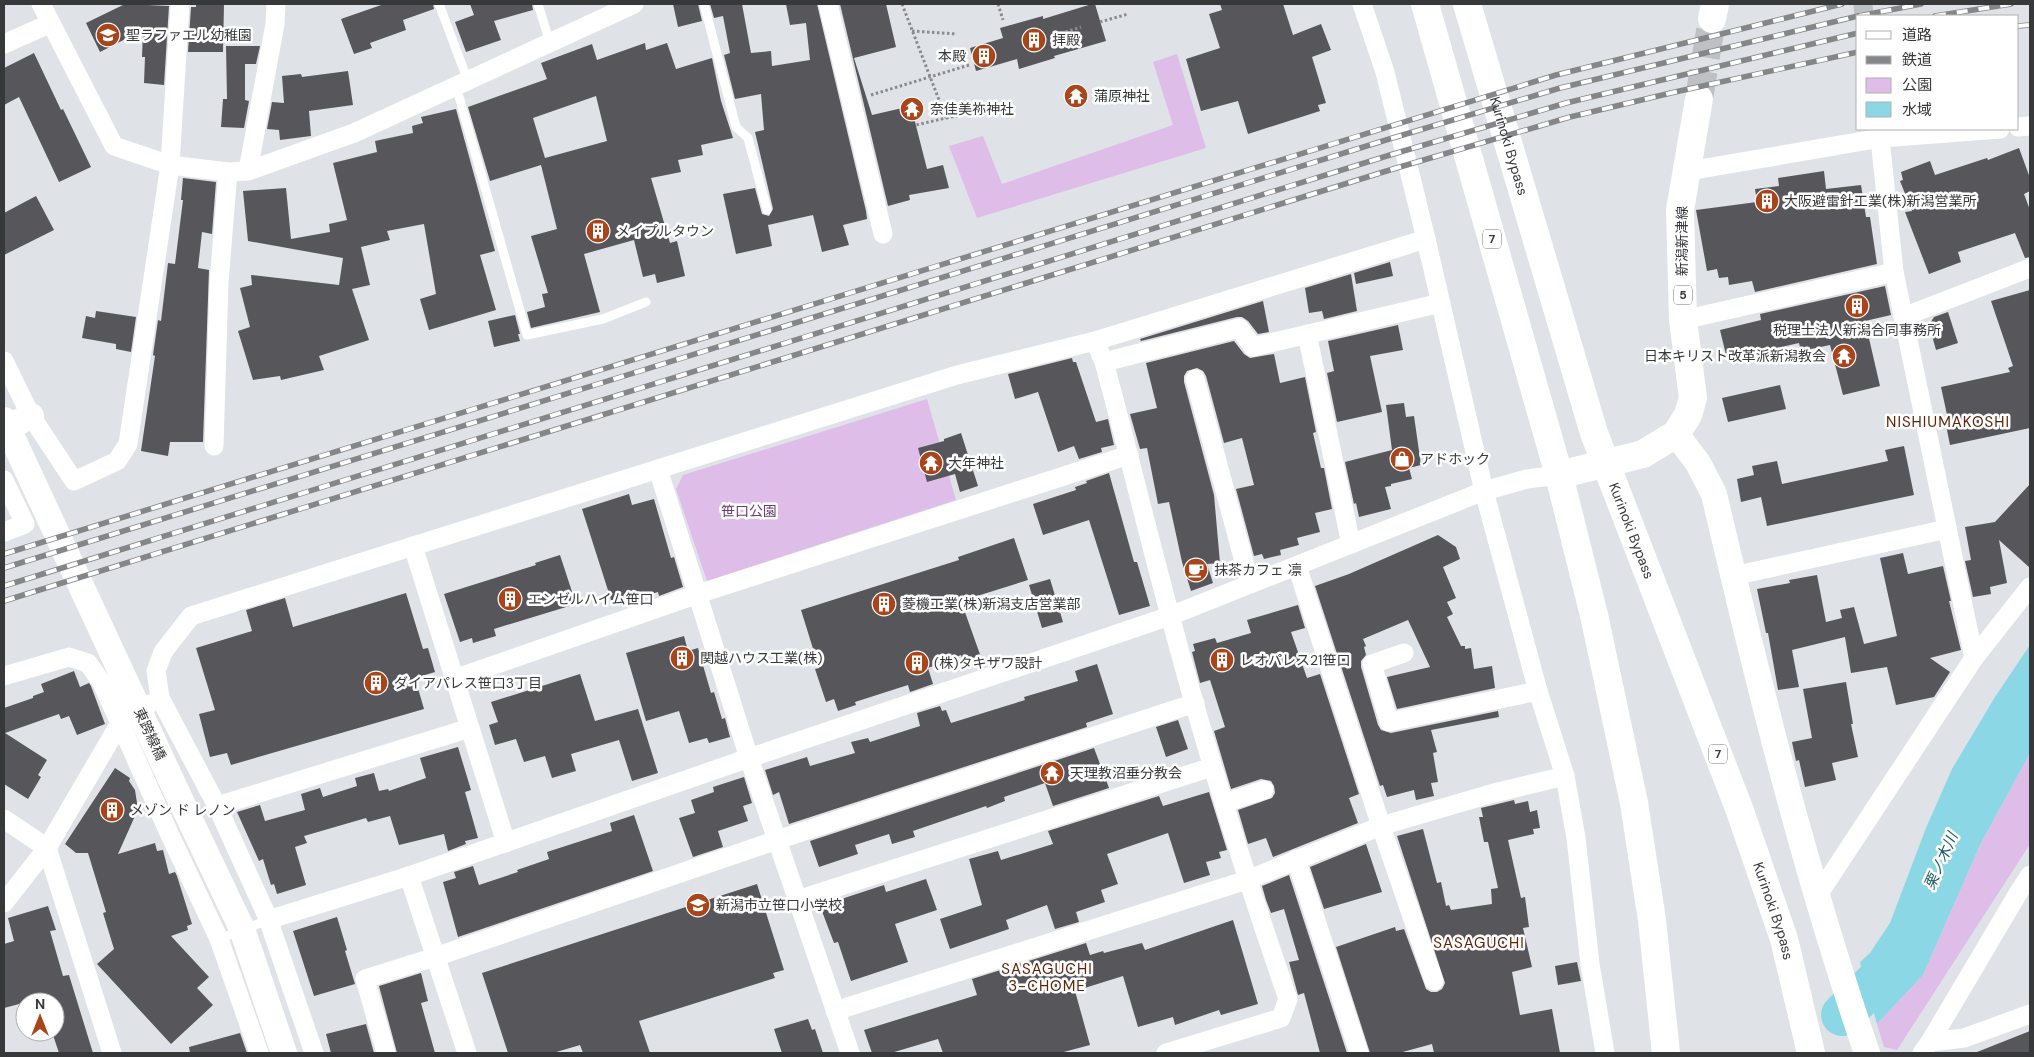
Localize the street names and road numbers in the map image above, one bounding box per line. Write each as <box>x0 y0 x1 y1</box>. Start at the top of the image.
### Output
street label: Kurinoki Bypass <box>1486 95 1532 197</box>
street label: 新潟新津線 <box>1673 206 1691 276</box>
road number: 7 <box>1483 230 1501 248</box>
road number: 5 <box>1674 286 1692 304</box>
street label: Kurinoki Bypass <box>1605 480 1658 581</box>
street label: 東跨線橋 <box>130 705 170 763</box>
road number: 7 <box>1709 744 1727 764</box>
street label: Kurinoki Bypass <box>1749 860 1798 961</box>

